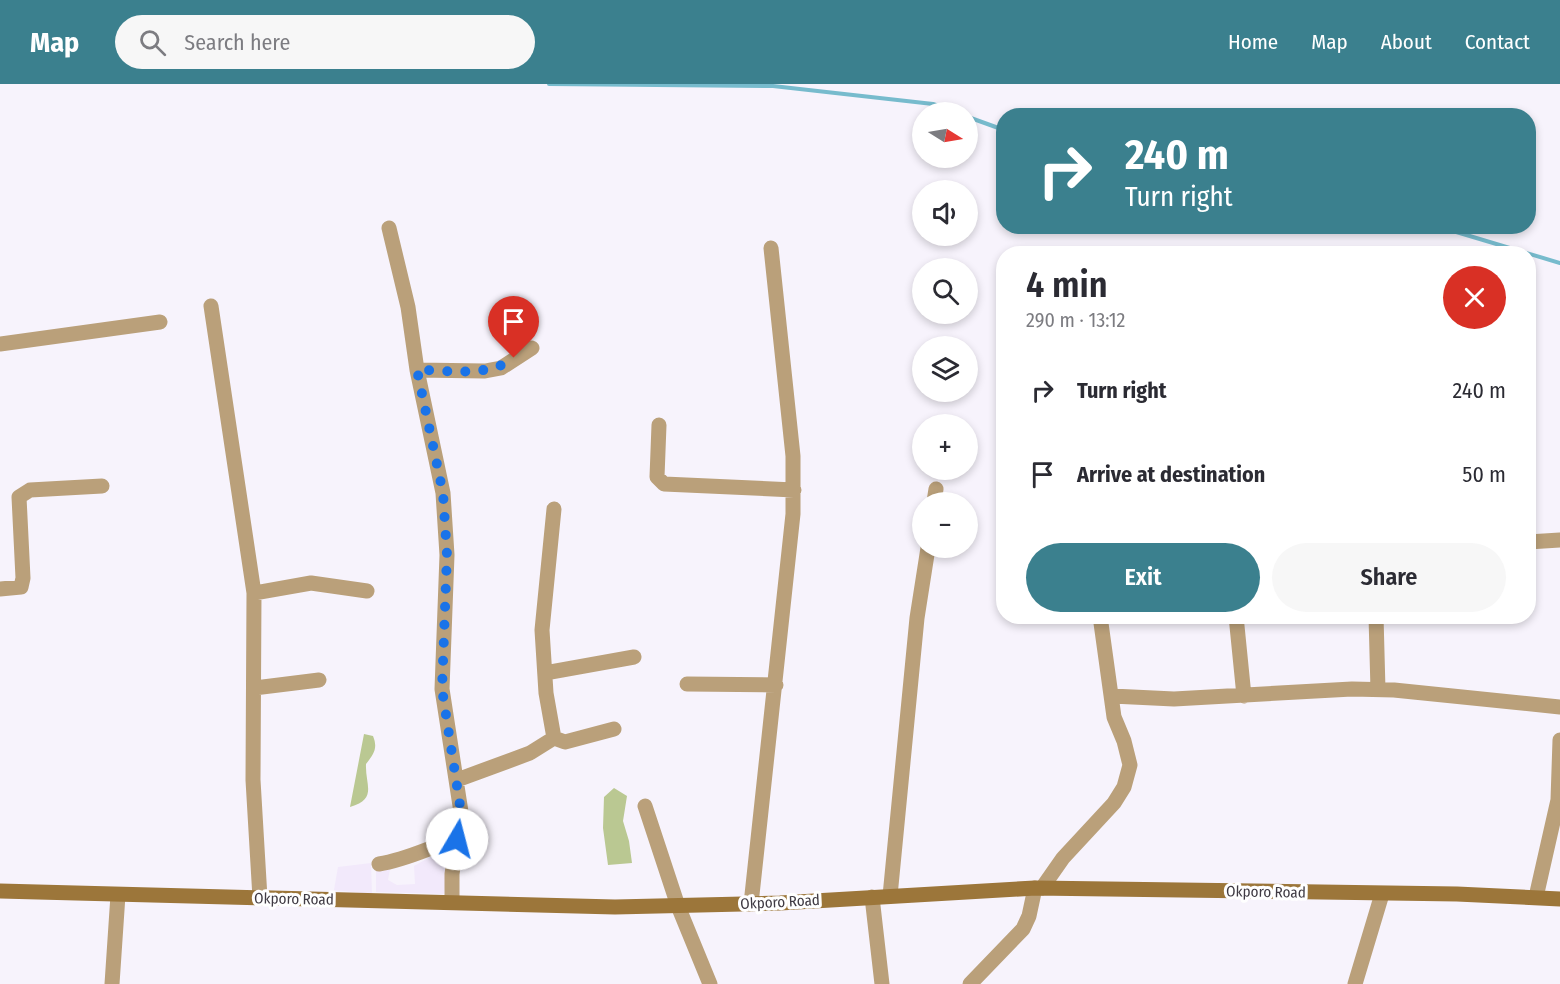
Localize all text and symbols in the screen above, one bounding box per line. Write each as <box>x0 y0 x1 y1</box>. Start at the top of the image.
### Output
search box <box>115 15 535 69</box>
text: Map <box>30 26 79 59</box>
icon: search <box>136 26 169 59</box>
text: Search here <box>184 29 290 56</box>
text: Home <box>1228 29 1278 55</box>
text: Map <box>1311 29 1348 55</box>
text: About <box>1381 29 1432 55</box>
text: Contact <box>1465 29 1530 55</box>
north arrow <box>912 102 978 168</box>
map controls <box>912 102 978 558</box>
text: 240 m <box>1125 130 1229 180</box>
icon: right <box>1026 132 1104 210</box>
button: sound <box>912 180 978 246</box>
text: Turn right <box>1125 181 1233 213</box>
button: search <box>912 258 978 324</box>
text: 4 min <box>1026 263 1108 307</box>
button: close <box>1443 266 1506 329</box>
pin <box>488 296 539 358</box>
icon: arrive <box>497 305 530 338</box>
text: 290 m · 13:12 <box>1026 308 1125 332</box>
button: layers <box>912 336 978 402</box>
icon: right <box>1026 374 1059 407</box>
text: Turn right <box>1077 377 1166 404</box>
text: 240 m <box>1453 377 1506 404</box>
button: + <box>912 414 978 480</box>
icon: arrive <box>1026 458 1059 491</box>
text: Arrive at destination <box>1077 461 1265 488</box>
text: 50 m <box>1462 461 1506 488</box>
button: − <box>912 492 978 558</box>
button: Exit <box>1026 543 1260 612</box>
button: Share <box>1272 543 1506 612</box>
position arrow <box>425 807 489 871</box>
street label: Okporo Road <box>1226 882 1306 902</box>
street label: Okporo Road <box>254 889 334 909</box>
street label: Okporo Road <box>740 891 820 913</box>

